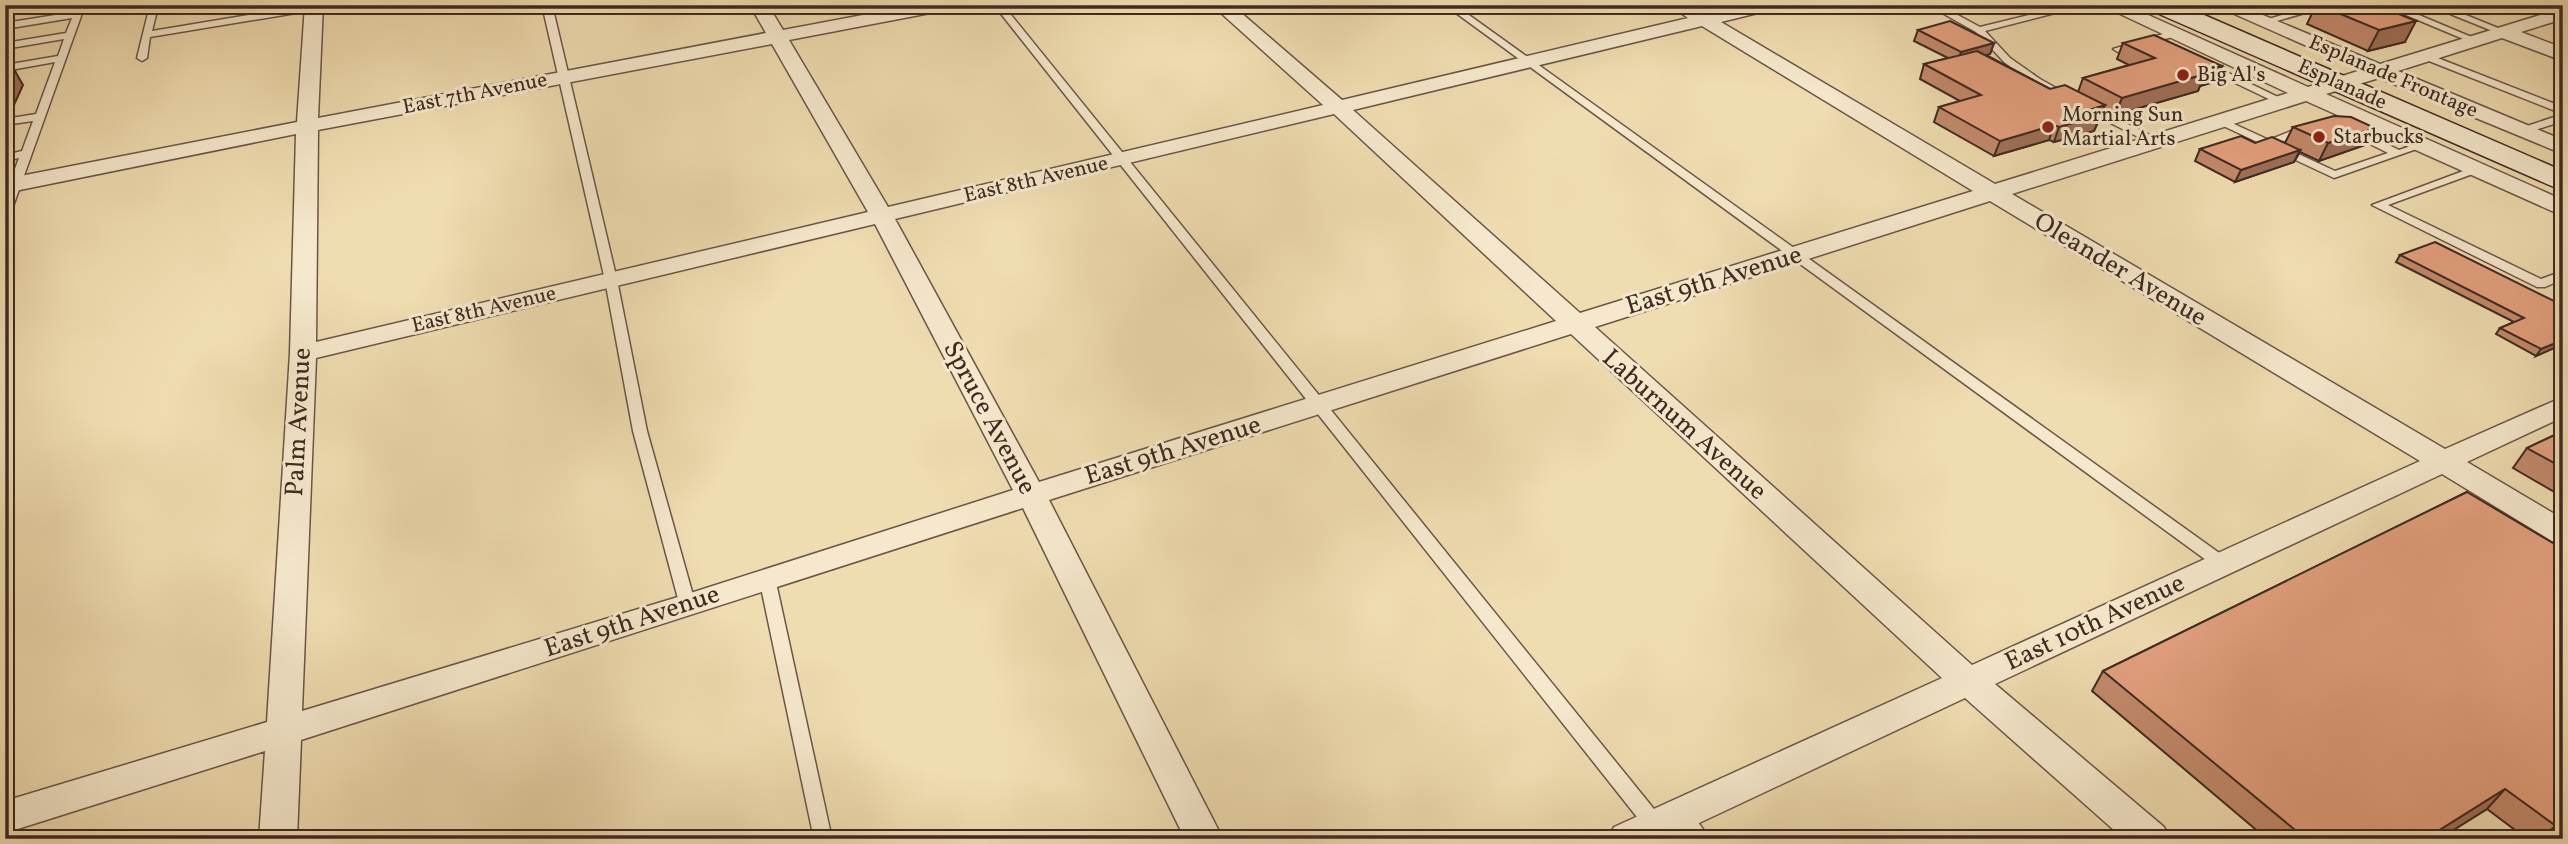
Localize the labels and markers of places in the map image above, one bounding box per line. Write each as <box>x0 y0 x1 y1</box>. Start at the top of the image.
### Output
place label: Big Al's <box>2197 61 2266 90</box>
marker: Big Al's <box>2175 67 2191 83</box>
place label: Morning Sun Martial Arts <box>2062 101 2183 154</box>
marker: Morning Sun Martial Arts <box>2040 119 2056 135</box>
place label: Starbucks <box>2333 123 2424 152</box>
marker: Starbucks <box>2311 129 2327 145</box>

